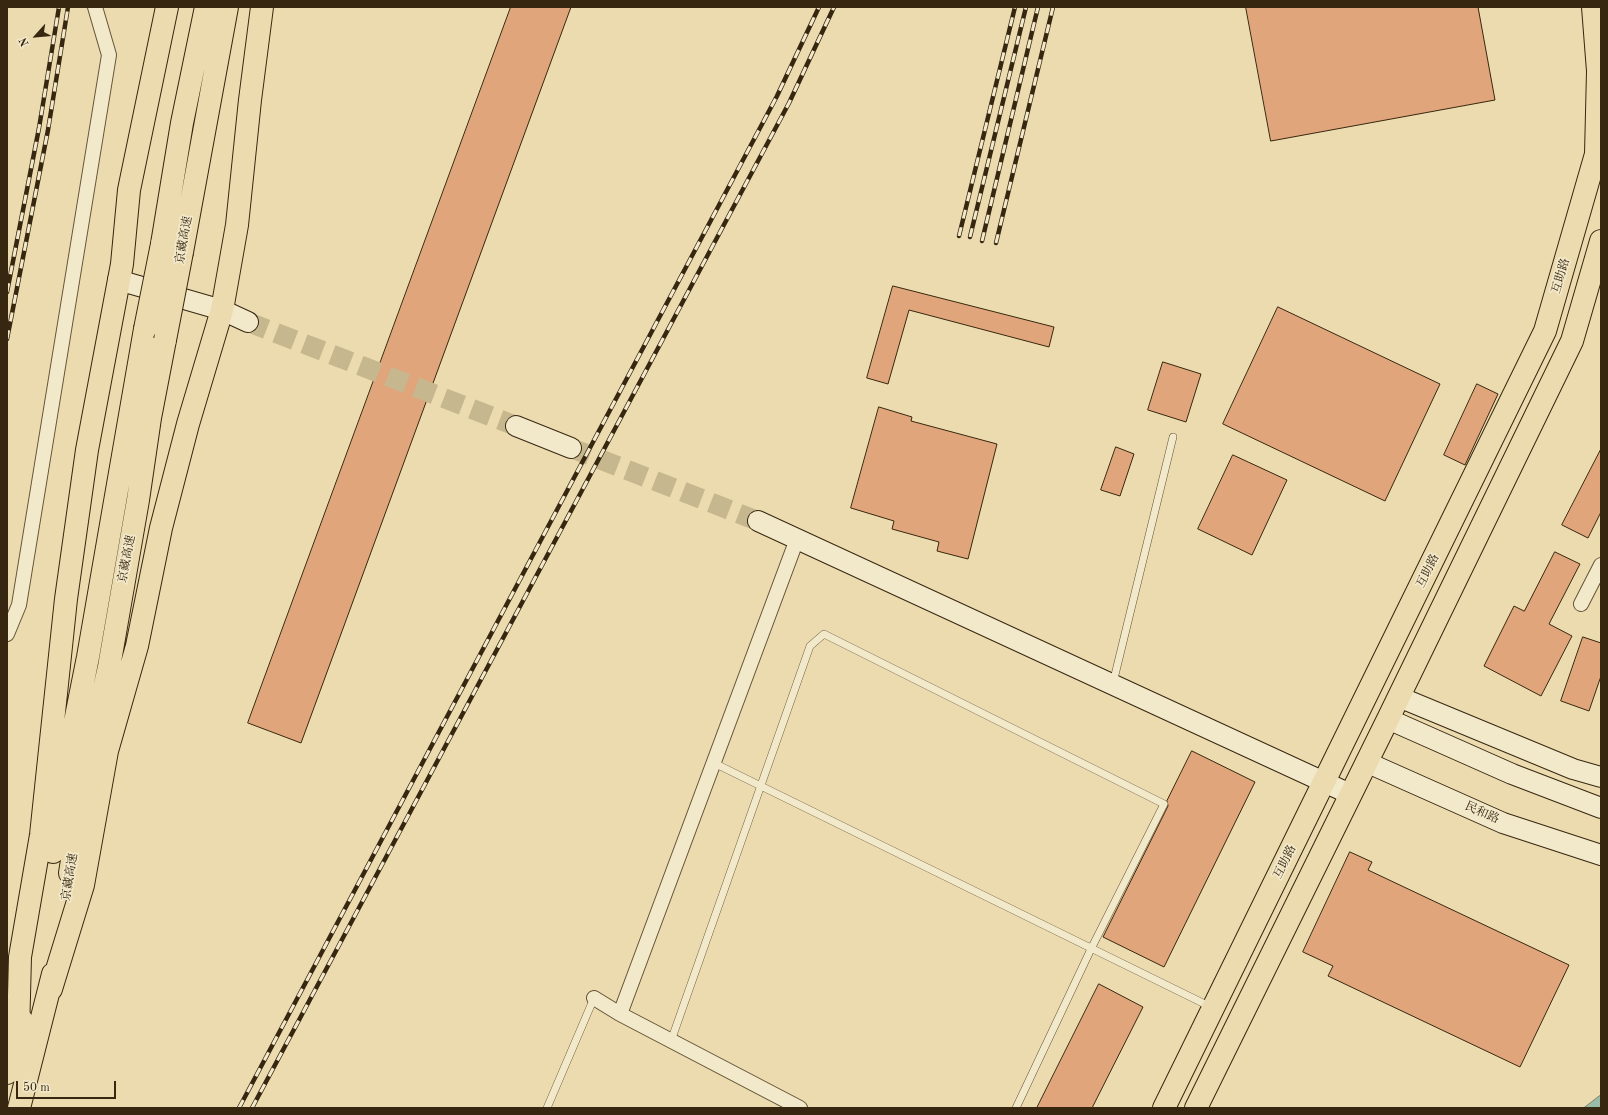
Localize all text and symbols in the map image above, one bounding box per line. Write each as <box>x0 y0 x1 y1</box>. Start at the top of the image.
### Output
north arrow <box>16 16 56 56</box>
text: N <box>18 35 32 48</box>
street label: 京藏高速 <box>173 215 195 265</box>
street label: 互助路 <box>1549 257 1573 295</box>
street label: 京藏高速 <box>115 534 139 584</box>
street label: 互助路 <box>1414 552 1442 590</box>
street label: 民和路 <box>1463 799 1501 827</box>
street label: 互助路 <box>1271 843 1299 881</box>
street label: 京藏高速 <box>59 852 81 902</box>
scale bar <box>18 1073 118 1099</box>
text: 50 m <box>23 1082 50 1094</box>

